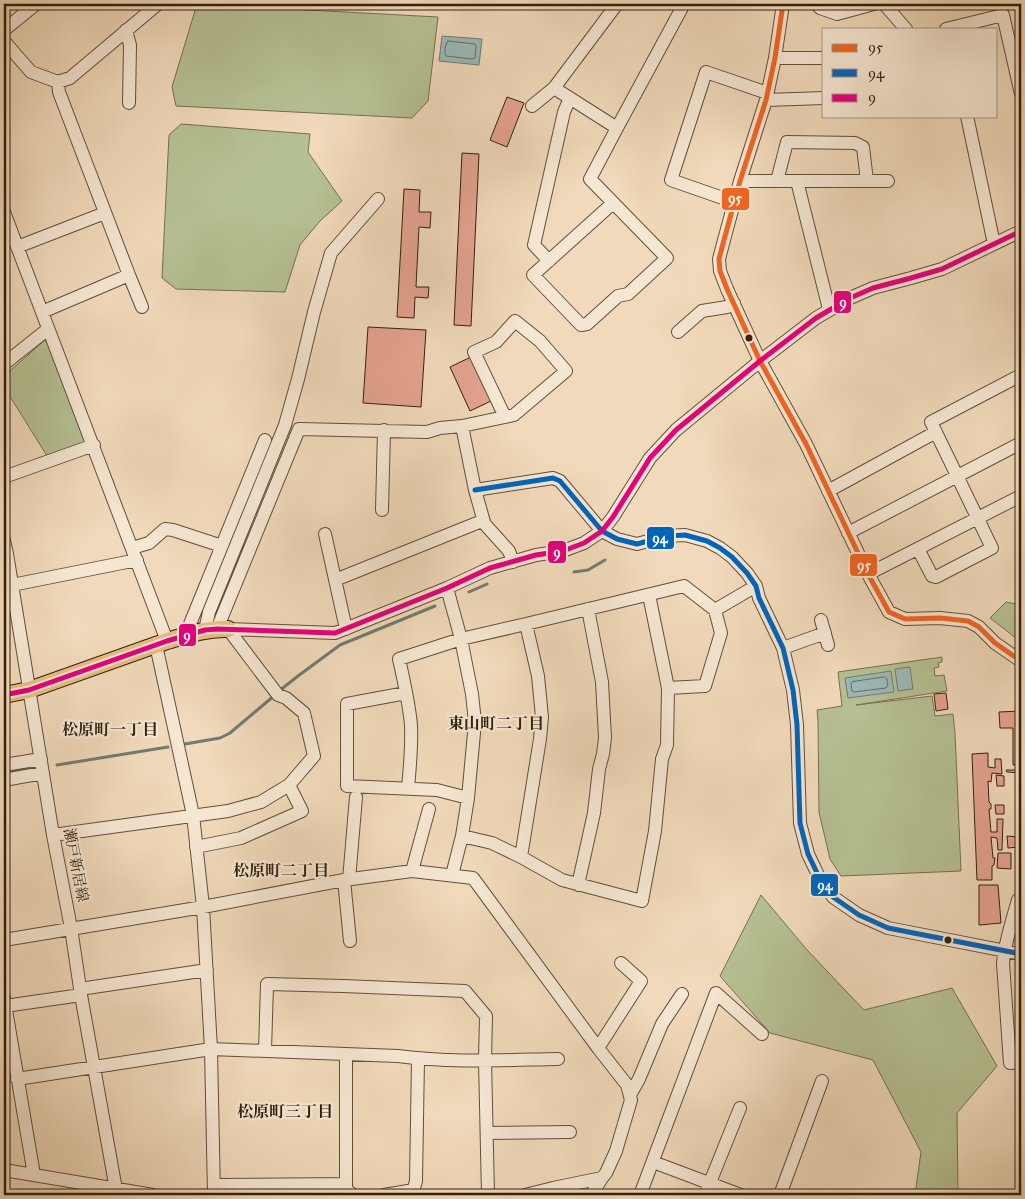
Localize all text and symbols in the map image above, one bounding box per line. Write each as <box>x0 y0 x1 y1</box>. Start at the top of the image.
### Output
legend <box>822 28 998 118</box>
text: 95 <box>868 38 883 56</box>
text: 94 <box>868 64 885 82</box>
text: 9 <box>868 88 876 106</box>
line badge: 95 <box>721 187 750 211</box>
text: 95 <box>728 190 743 208</box>
line badge: 9 <box>833 290 852 314</box>
text: 9 <box>839 294 847 312</box>
unlabelled marker <box>744 333 754 343</box>
line badge: 94 <box>646 526 675 550</box>
text: 94 <box>652 530 669 548</box>
line badge: 9 <box>547 540 567 564</box>
text: 9 <box>553 544 561 562</box>
line badge: 95 <box>849 553 878 577</box>
text: 95 <box>857 557 872 575</box>
line badge: 9 <box>178 623 197 647</box>
text: 9 <box>183 627 191 645</box>
district label: 東山町二丁目 <box>448 714 544 733</box>
district label: 松原町一丁目 <box>62 720 158 739</box>
street label: 瀬戸新居線 <box>60 826 92 904</box>
district label: 松原町二丁目 <box>233 861 329 880</box>
line badge: 94 <box>810 873 839 897</box>
text: 94 <box>817 877 834 895</box>
unlabelled marker <box>943 935 953 945</box>
district label: 松原町三丁目 <box>237 1102 333 1121</box>

